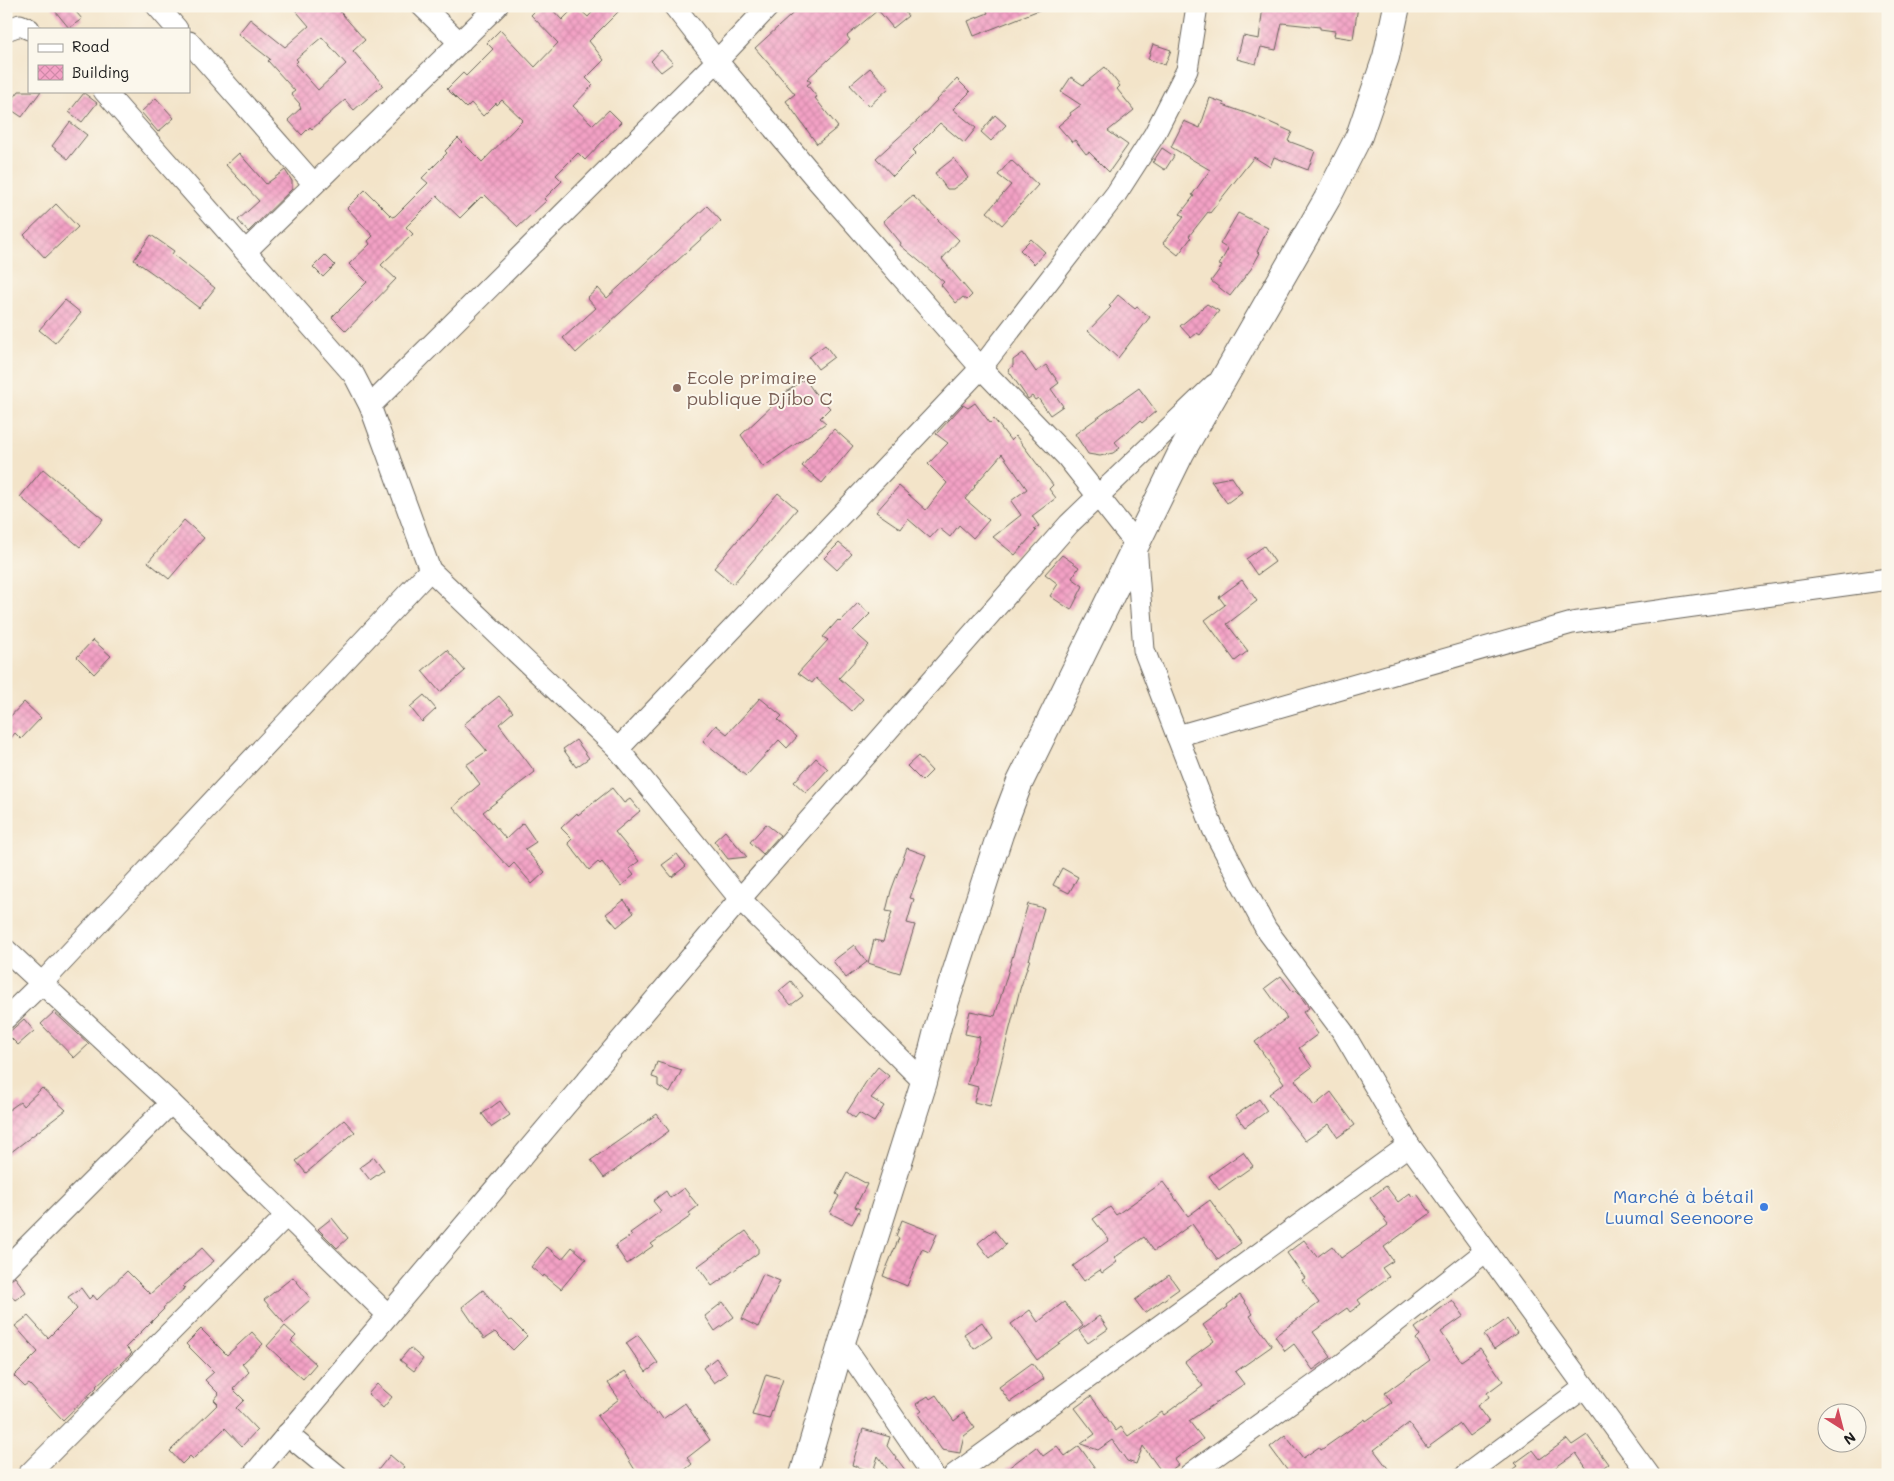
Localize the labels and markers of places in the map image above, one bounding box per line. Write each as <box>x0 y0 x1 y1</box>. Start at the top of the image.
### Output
place label: Ecole primaire publique Djibo C <box>687 365 833 410</box>
marker: Ecole primaire publique Djibo C <box>671 382 683 394</box>
place label: Marché à bétail Luumal Seenoore <box>1605 1184 1754 1229</box>
marker: Marché à bétail Luumal Seenoore <box>1758 1201 1770 1213</box>

